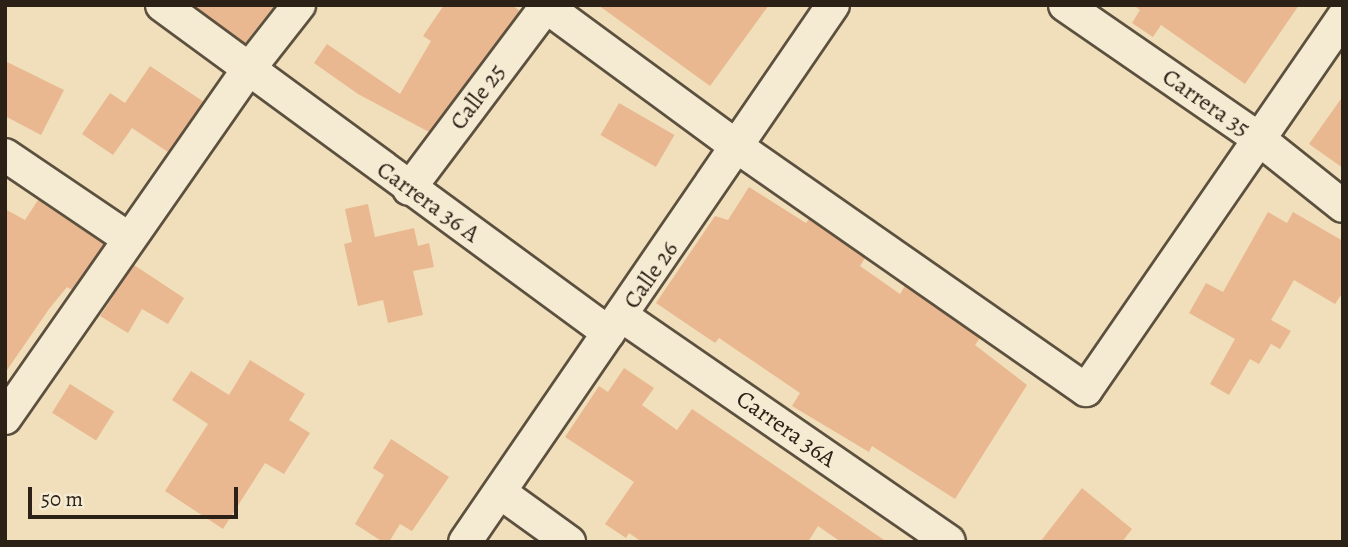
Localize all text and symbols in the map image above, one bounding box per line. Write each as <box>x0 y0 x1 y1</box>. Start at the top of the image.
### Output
street label: Calle 25 <box>444 58 512 136</box>
street label: Carrera 35 <box>1157 62 1255 144</box>
street label: Carrera 36 A <box>371 155 485 249</box>
street label: Calle 26 <box>617 236 685 314</box>
street label: Carrera 36A <box>731 384 841 474</box>
scale bar <box>32 474 242 518</box>
text: 50 m <box>41 485 83 513</box>

